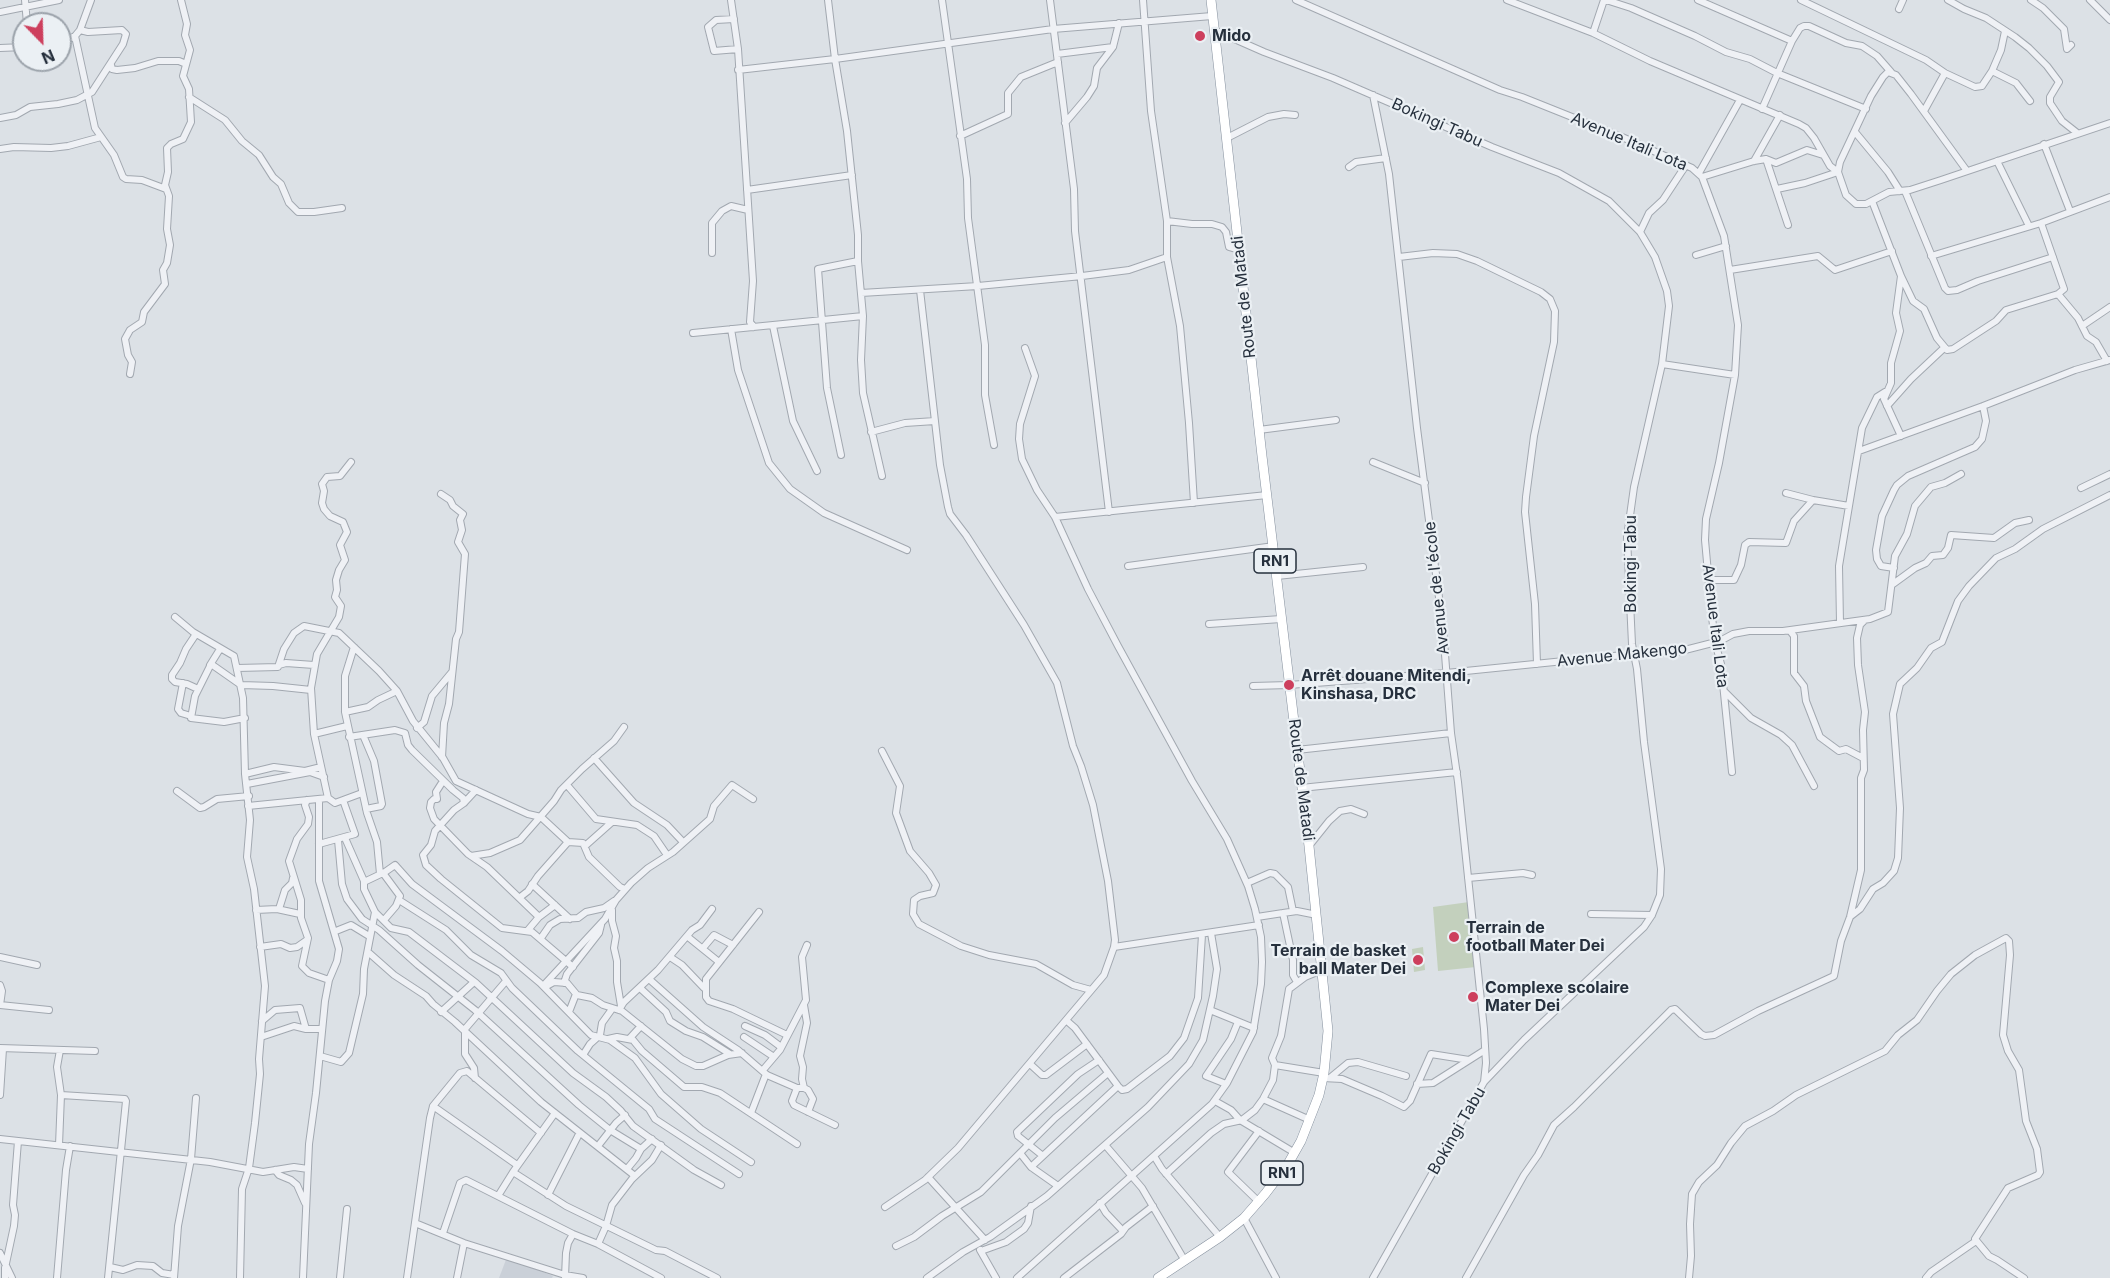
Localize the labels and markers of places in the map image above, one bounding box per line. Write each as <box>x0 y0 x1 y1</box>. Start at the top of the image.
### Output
place label: Mido <box>1212 26 1251 46</box>
marker: Mido <box>1193 29 1207 43</box>
place label: Arrêt douane Mitendi, Kinshasa, DRC <box>1301 666 1472 704</box>
marker: Arrêt douane Mitendi, Kinshasa, DRC <box>1282 678 1296 692</box>
place label: Terrain de football Mater Dei <box>1466 918 1605 956</box>
marker: Terrain de football Mater Dei <box>1447 930 1461 944</box>
place label: Terrain de basket ball Mater Dei <box>1271 941 1406 979</box>
marker: Terrain de basket ball Mater Dei <box>1411 953 1425 967</box>
place label: Complexe scolaire Mater Dei <box>1485 978 1629 1016</box>
marker: Complexe scolaire Mater Dei <box>1466 990 1480 1004</box>

